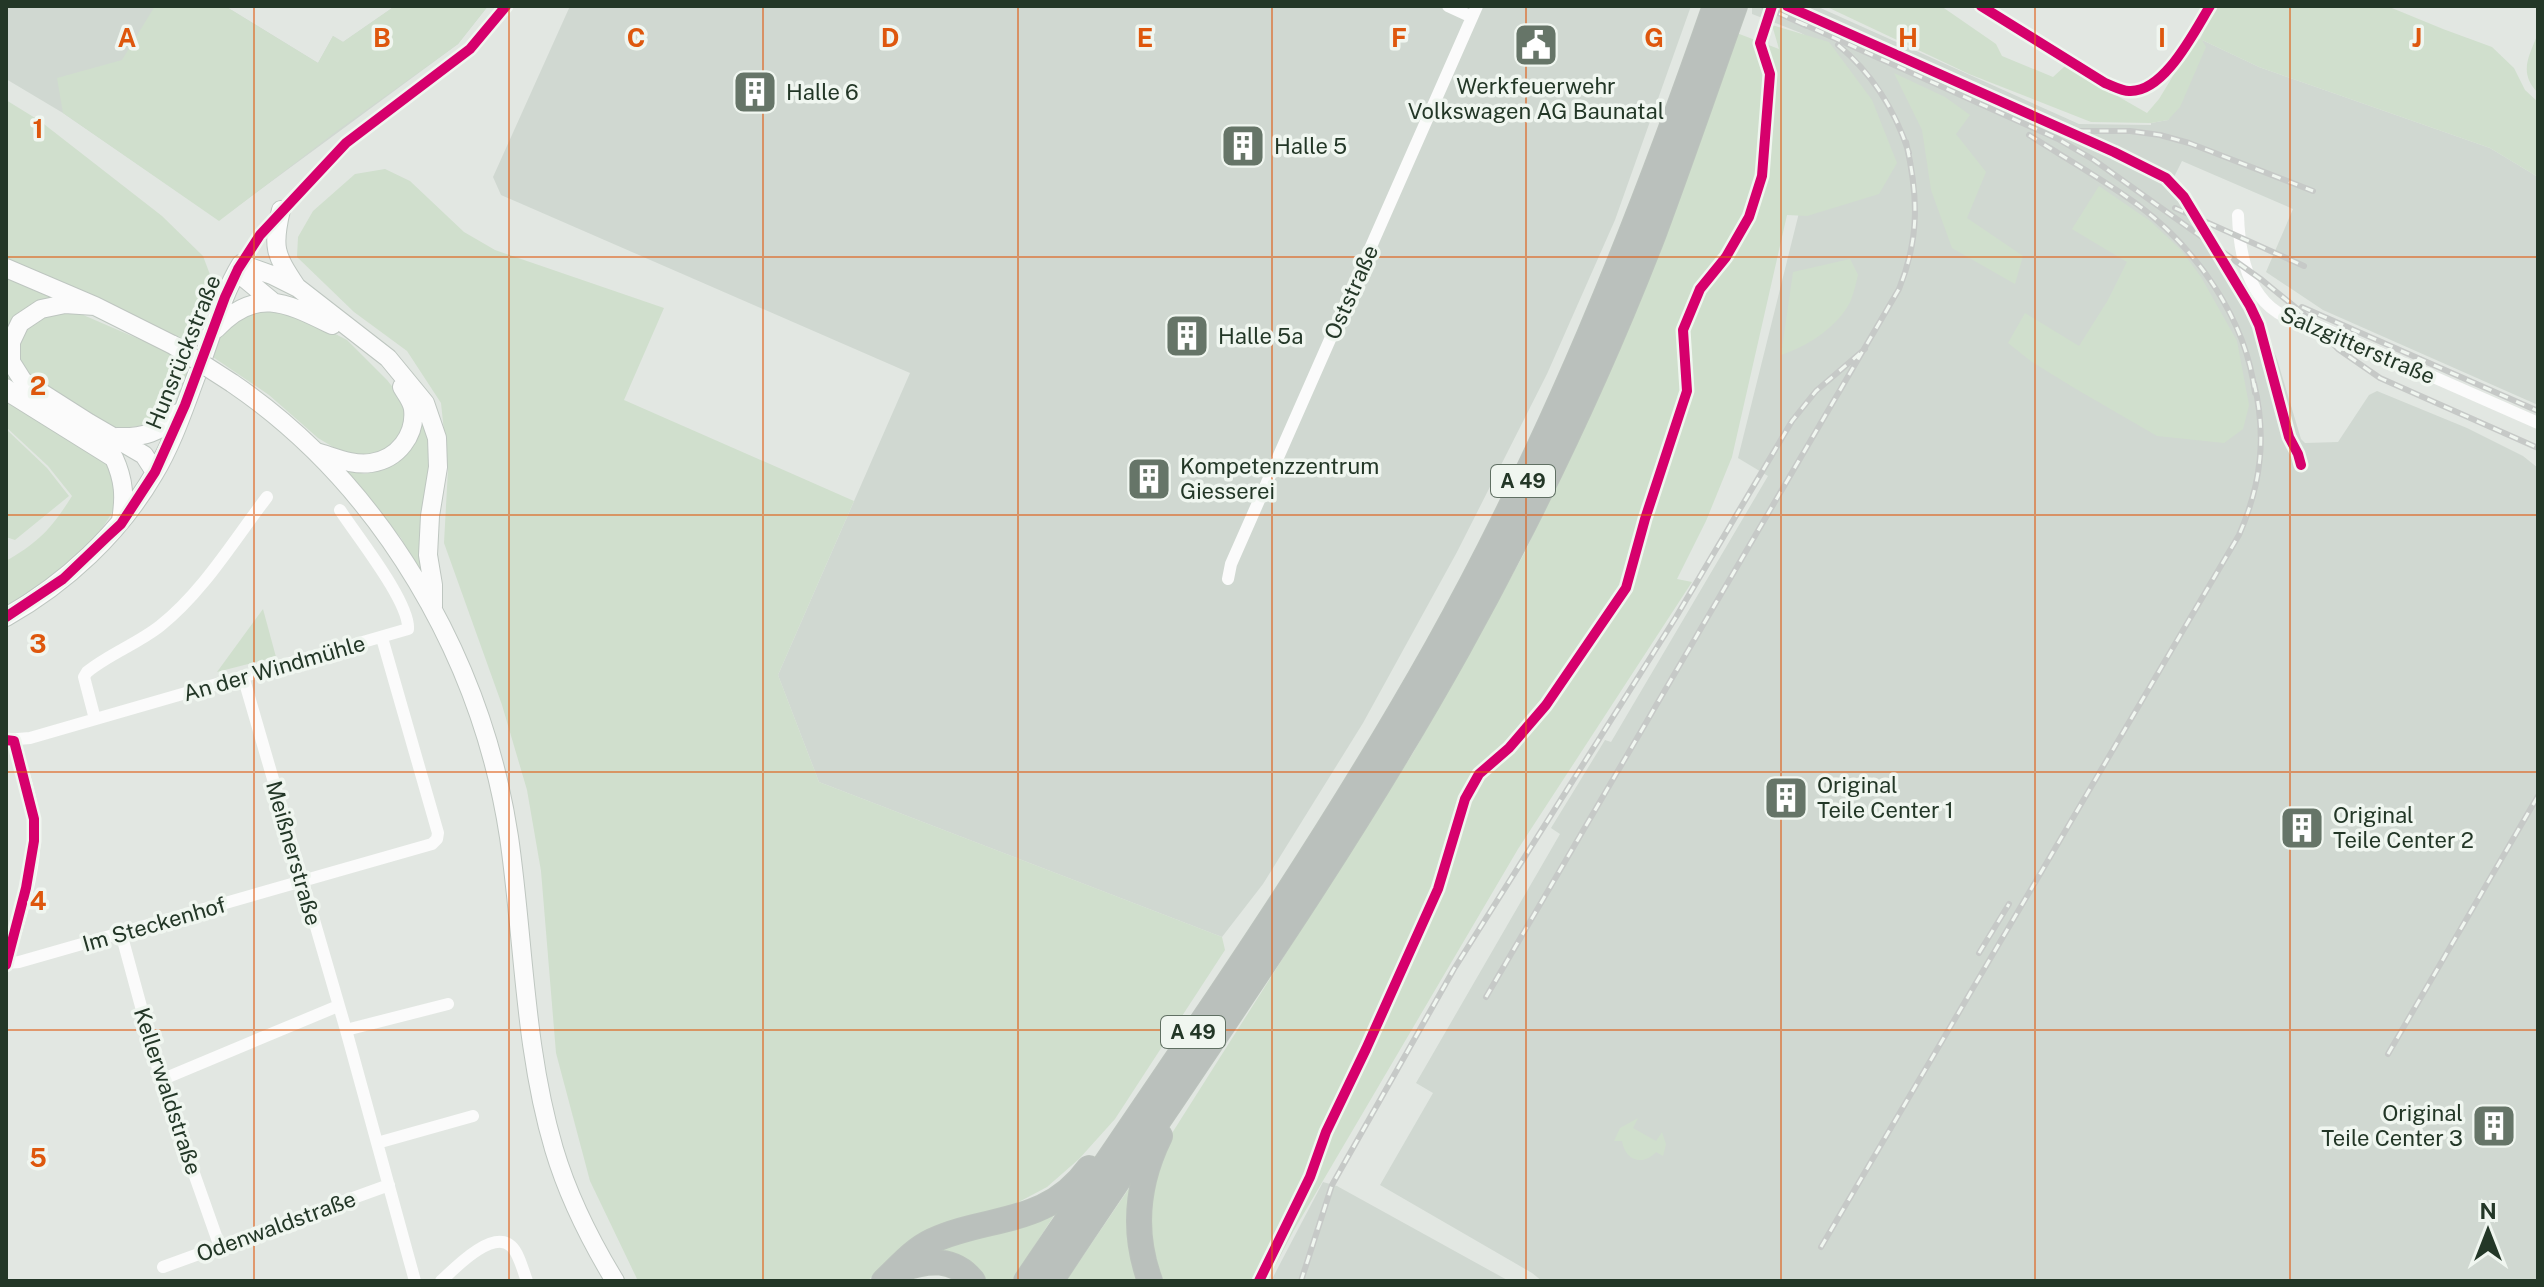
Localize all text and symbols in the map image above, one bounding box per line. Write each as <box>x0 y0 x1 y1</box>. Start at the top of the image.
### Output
public building icon: Werkfeuerwehr Volkswagen AG Baunatal <box>1512 21 1560 69</box>
text: A <box>118 22 137 53</box>
text: B <box>373 22 391 53</box>
text: C <box>627 22 645 53</box>
text: D <box>881 22 899 53</box>
text: E <box>1137 22 1153 53</box>
text: F <box>1391 22 1407 53</box>
text: G <box>1644 22 1664 53</box>
text: H <box>1898 22 1918 53</box>
text: I <box>2158 22 2166 53</box>
text: J <box>2412 22 2422 53</box>
building icon: Halle 6 <box>731 68 779 116</box>
place label: Werkfeuerwehr Volkswagen AG Baunatal <box>1408 73 1664 124</box>
place label: Halle 6 <box>786 79 859 105</box>
text: 1 <box>32 113 44 144</box>
building icon: Halle 5 <box>1219 122 1267 170</box>
place label: Halle 5 <box>1274 133 1347 159</box>
street label: Oststraße <box>1319 241 1383 343</box>
street label: Hunsrückstraße <box>140 271 226 433</box>
street label: Salzgitterstraße <box>2277 301 2439 389</box>
building icon: Halle 5a <box>1163 312 1211 360</box>
place label: Halle 5a <box>1218 323 1303 349</box>
text: 2 <box>30 370 46 401</box>
place label: Kompetenzzentrum Giesserei <box>1180 453 1379 504</box>
building icon: Kompetenzzentrum Giesserei <box>1125 455 1173 503</box>
road number: A 49 <box>1491 465 1555 497</box>
text: 3 <box>29 628 47 659</box>
street label: An der Windmühle <box>180 630 368 706</box>
place label: Original Teile Center 1 <box>1817 772 1954 823</box>
building icon: Original Teile Center 1 <box>1762 774 1810 822</box>
street label: Meißnerstraße <box>261 778 327 928</box>
place label: Original Teile Center 2 <box>2333 802 2474 853</box>
building icon: Original Teile Center 2 <box>2278 804 2326 852</box>
text: 4 <box>29 885 47 916</box>
street label: Im Steckenhof <box>79 891 229 957</box>
street label: Kellerwaldstraße <box>129 1004 207 1178</box>
road number: A 49 <box>1161 1016 1225 1048</box>
place label: Original Teile Center 3 <box>2321 1100 2463 1151</box>
building icon: Original Teile Center 3 <box>2470 1102 2518 1150</box>
text: 5 <box>29 1142 47 1173</box>
street label: Odenwaldstraße <box>193 1185 359 1267</box>
north arrow <box>2448 1191 2528 1271</box>
text: N <box>2479 1198 2497 1224</box>

